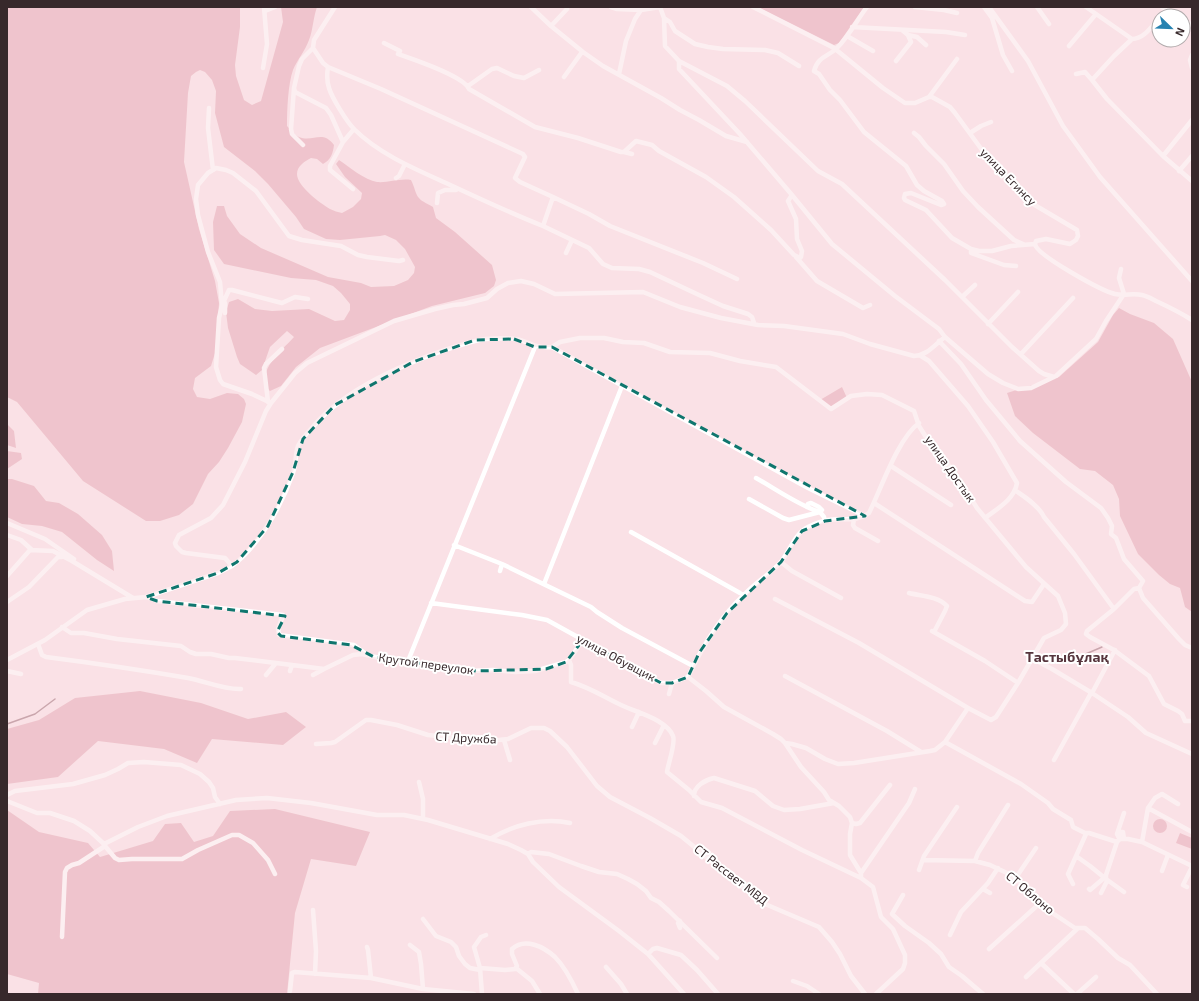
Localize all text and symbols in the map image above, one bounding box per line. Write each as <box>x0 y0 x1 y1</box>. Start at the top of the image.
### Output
north arrow <box>1151 8 1191 48</box>
text: N <box>1173 26 1188 38</box>
street label: улица Егинсу <box>977 145 1040 209</box>
street label: улица Достык <box>922 432 979 506</box>
street label: улица Обувщик <box>574 630 659 685</box>
district label: Тастыбұлақ <box>1025 648 1109 665</box>
street label: Крутой переулок <box>378 649 475 678</box>
street label: СТ Дружба <box>435 728 497 747</box>
street label: СТ Рассвет МВД <box>692 841 771 907</box>
street label: СТ Облоно <box>1004 868 1058 917</box>

